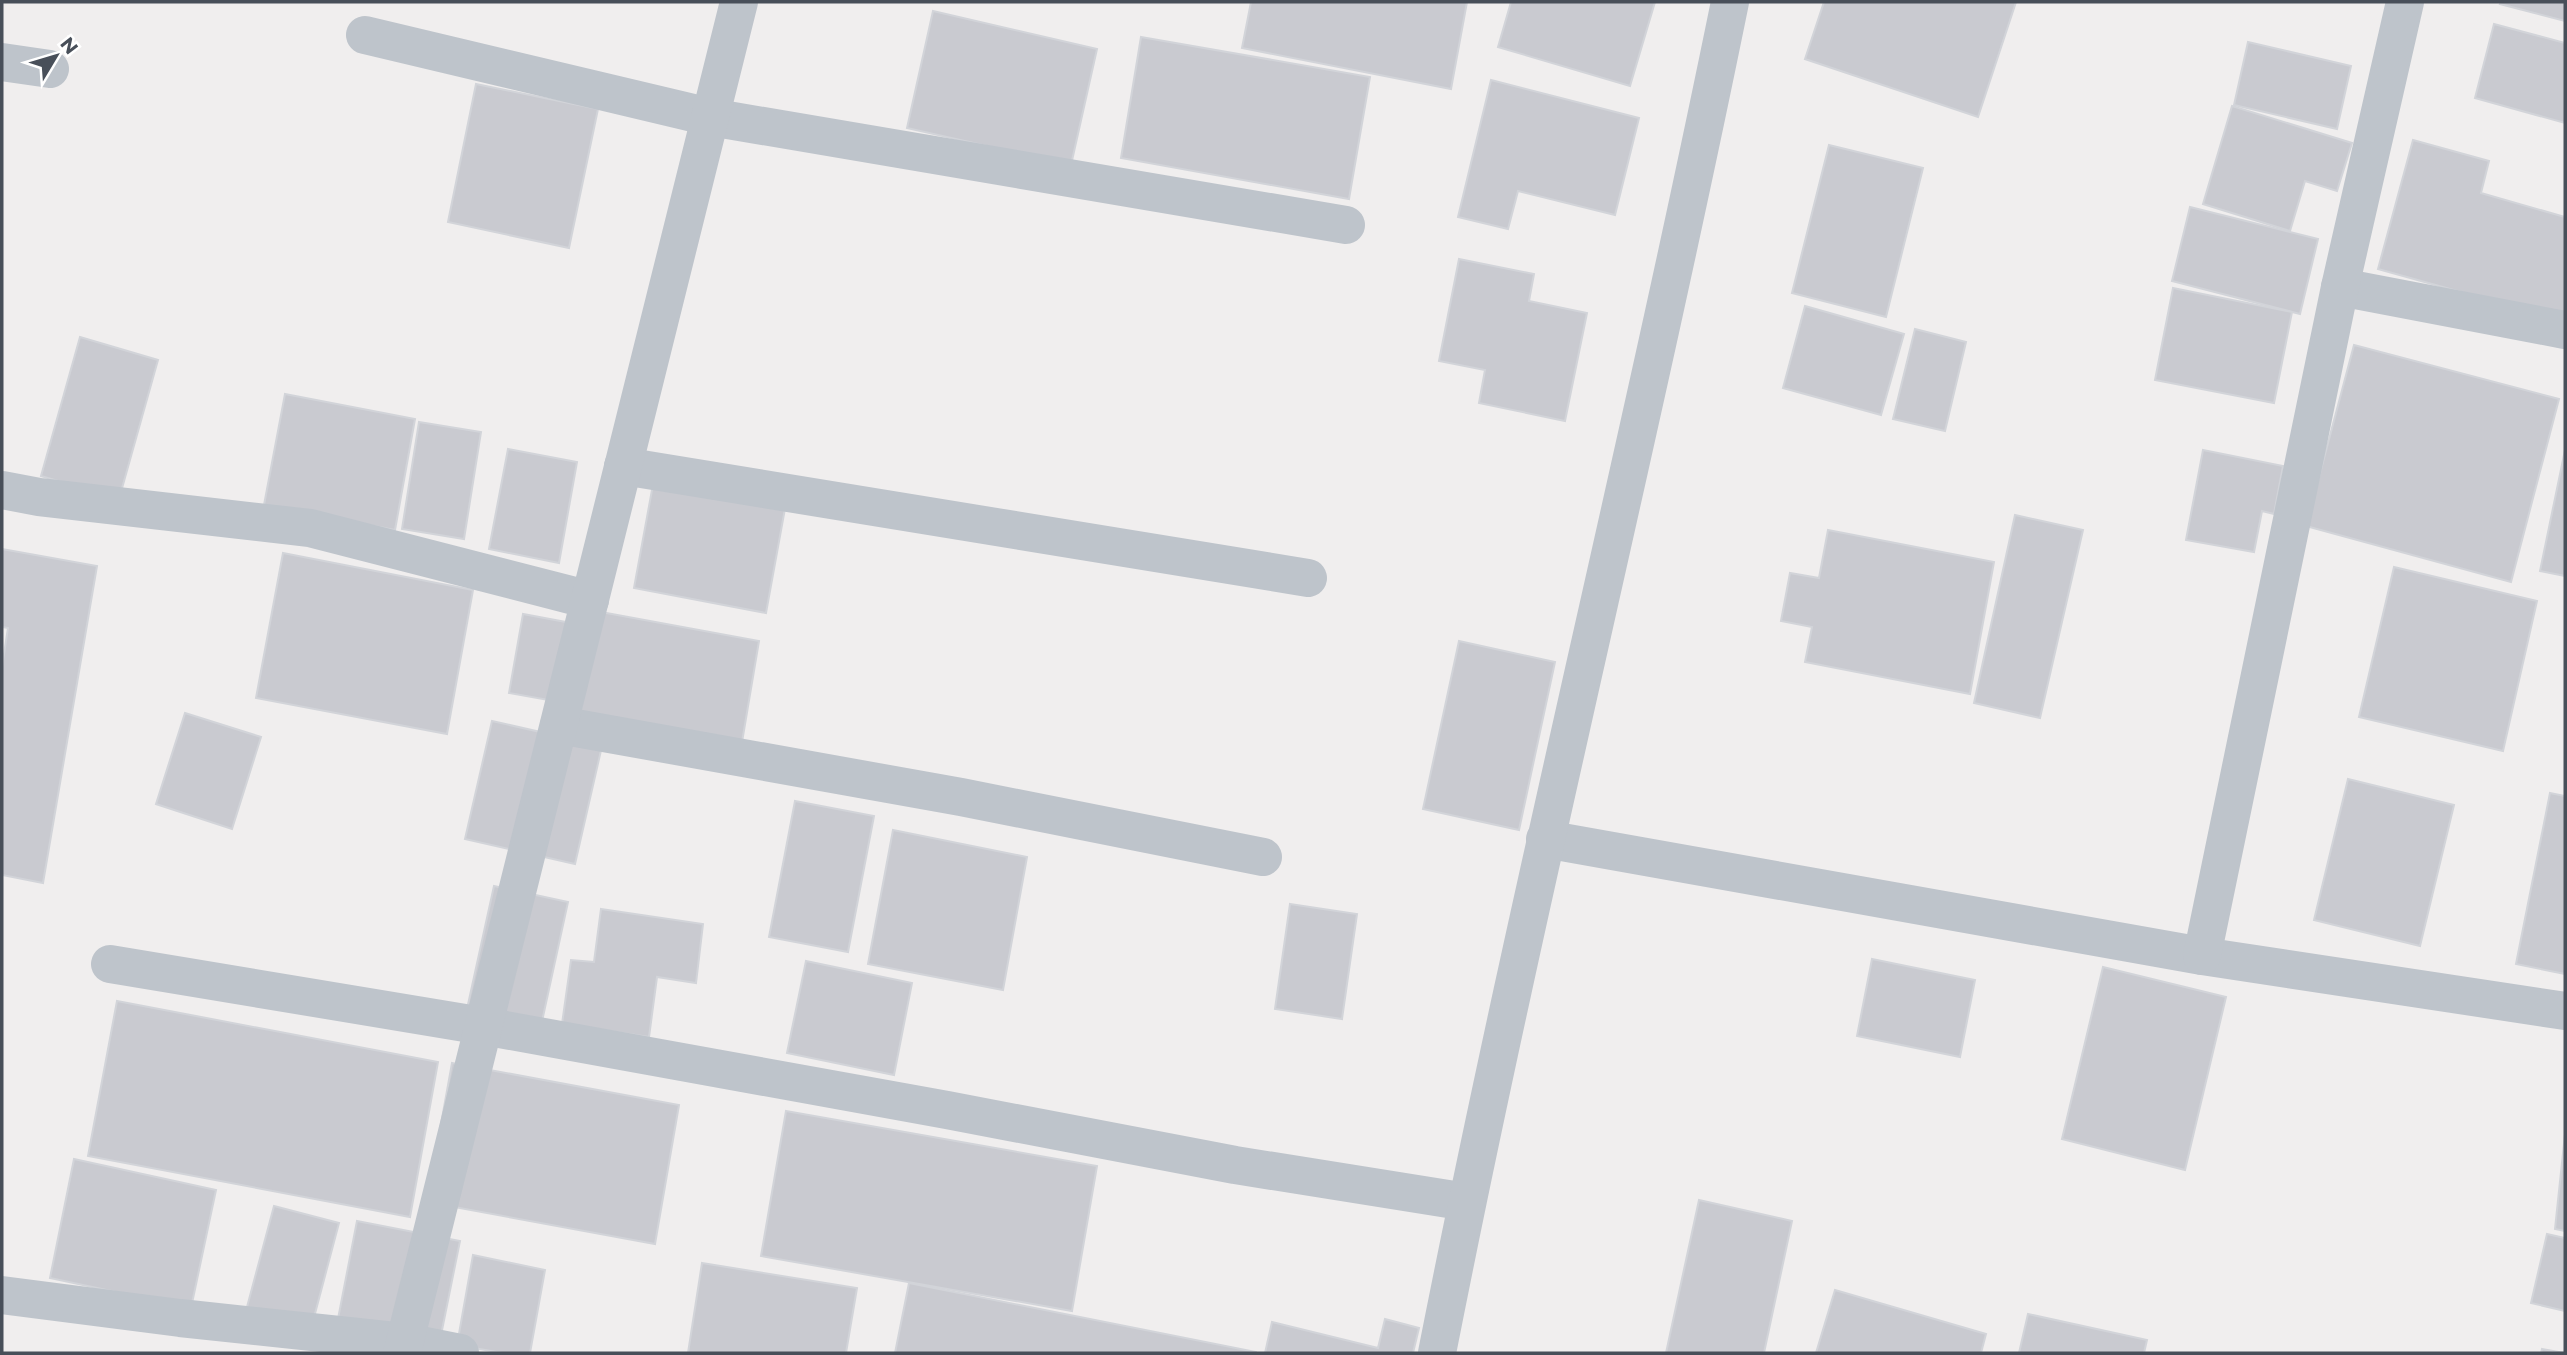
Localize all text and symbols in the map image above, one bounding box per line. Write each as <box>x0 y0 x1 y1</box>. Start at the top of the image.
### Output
north arrow <box>21 21 91 91</box>
text: N <box>55 33 83 59</box>

